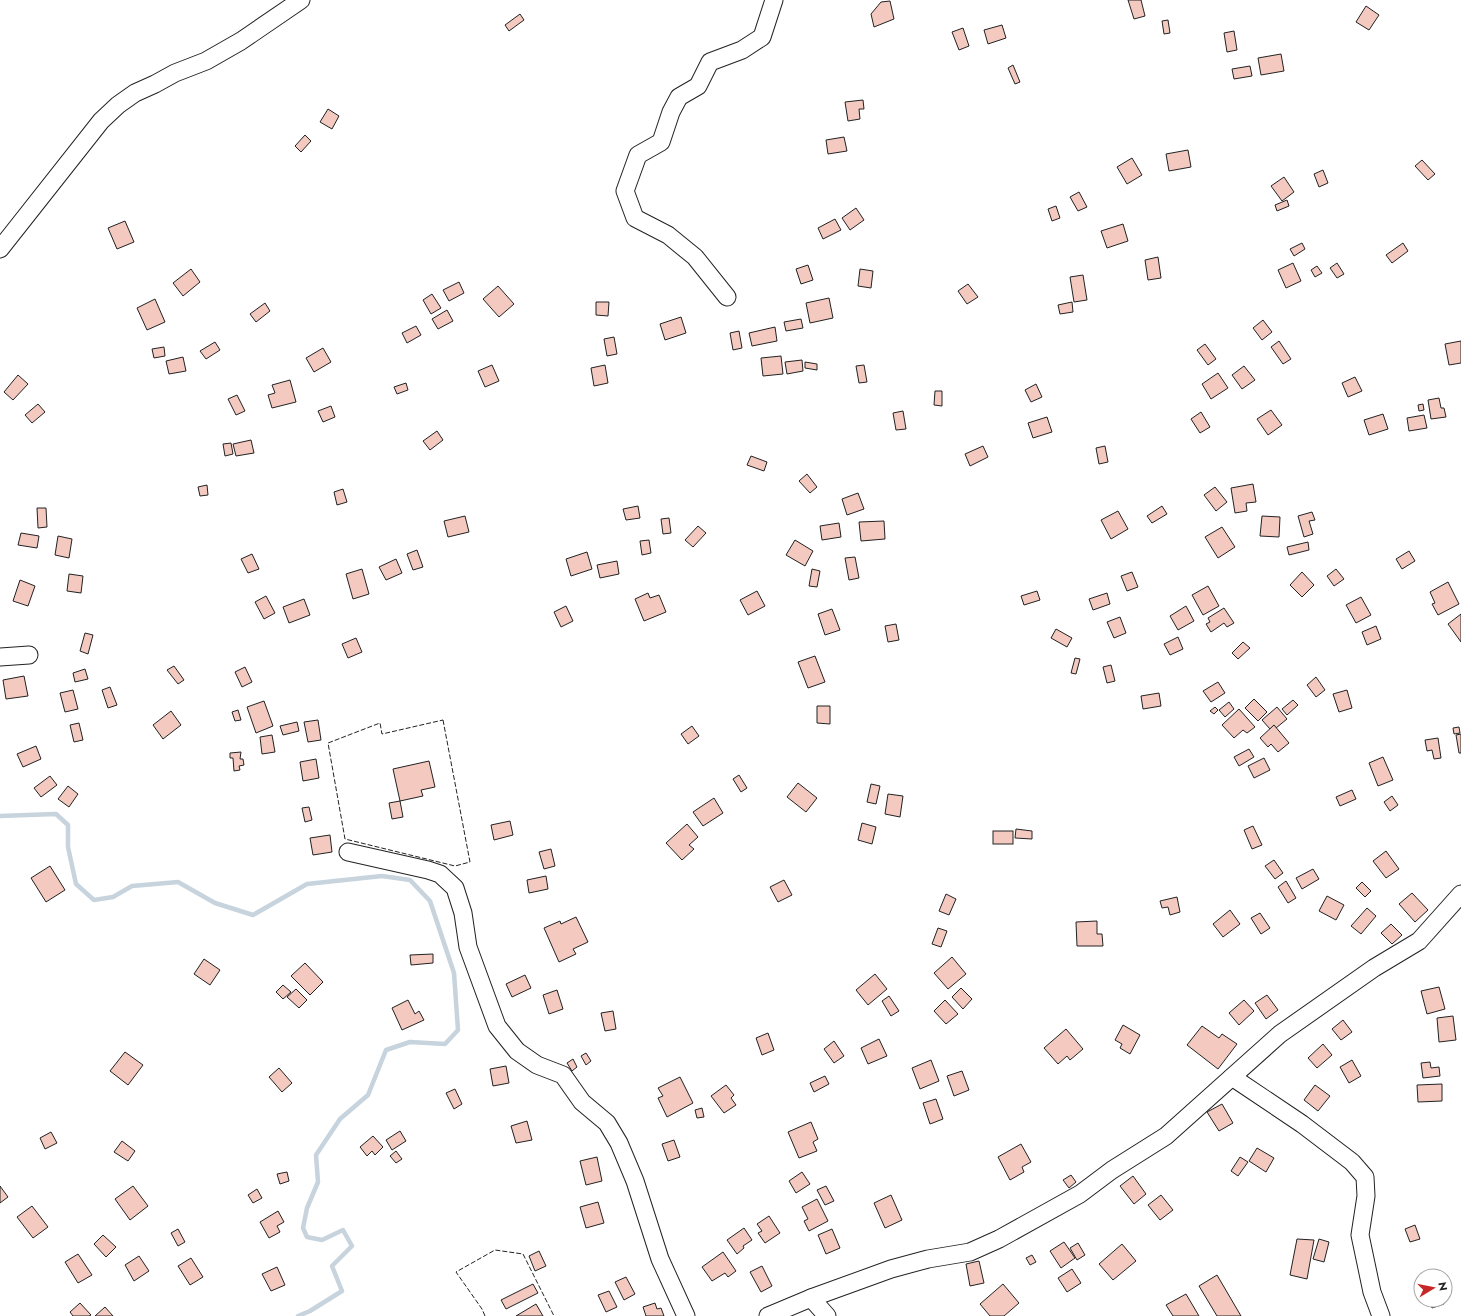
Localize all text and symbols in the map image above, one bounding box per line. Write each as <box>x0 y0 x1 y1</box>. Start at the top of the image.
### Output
north arrow <box>1413 1268 1453 1308</box>
text: N <box>1434 1281 1451 1292</box>

